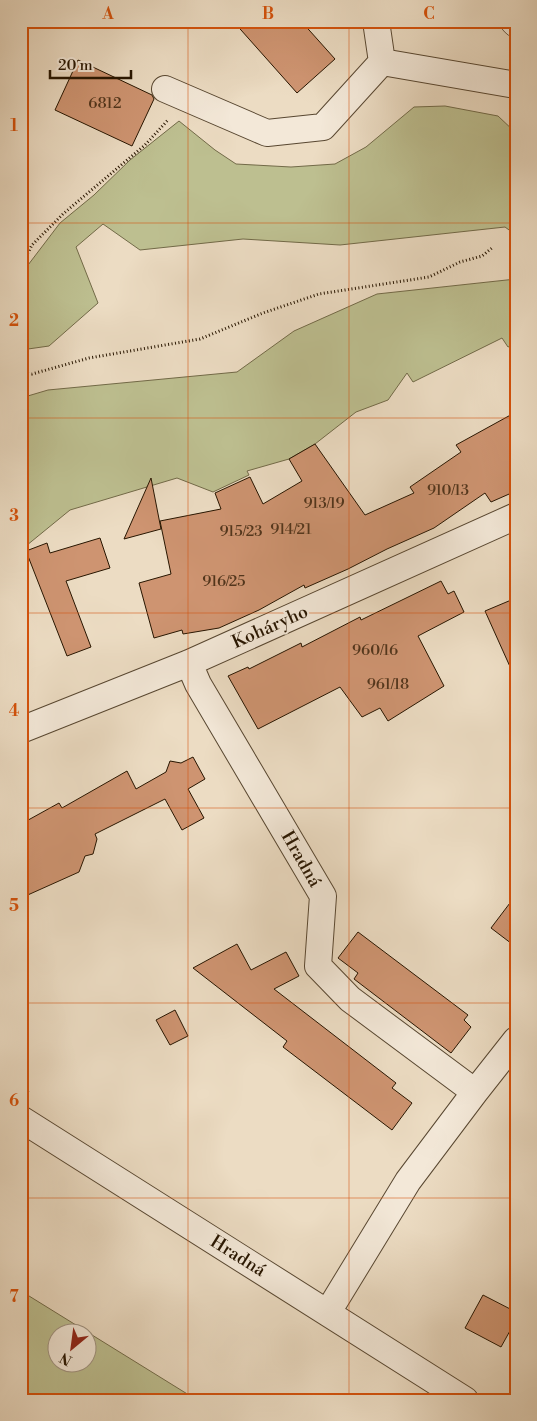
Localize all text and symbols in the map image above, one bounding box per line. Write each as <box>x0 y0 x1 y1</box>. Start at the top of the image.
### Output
text: A <box>101 4 114 24</box>
text: B <box>262 4 274 24</box>
text: C <box>423 4 435 24</box>
scale bar <box>50 48 131 80</box>
text: 20 m <box>58 56 93 75</box>
house number: 6812 <box>88 94 122 113</box>
text: 1 <box>10 116 18 136</box>
text: 2 <box>9 311 19 331</box>
house number: 910/13 <box>427 481 469 500</box>
house number: 913/19 <box>303 494 345 513</box>
text: 3 <box>9 506 19 526</box>
house number: 914/21 <box>270 520 312 539</box>
house number: 915/23 <box>219 522 263 541</box>
house number: 916/25 <box>202 572 246 591</box>
street label: Koháryho <box>228 600 312 654</box>
house number: 960/16 <box>352 641 398 660</box>
house number: 961/18 <box>367 675 409 694</box>
text: 4 <box>9 701 20 721</box>
street label: Hradná <box>276 827 327 892</box>
text: 5 <box>9 896 19 916</box>
text: 6 <box>9 1091 19 1111</box>
street label: Hradná <box>206 1230 271 1282</box>
text: 7 <box>9 1287 19 1307</box>
north arrow <box>48 1324 98 1374</box>
text: N <box>57 1348 75 1369</box>

